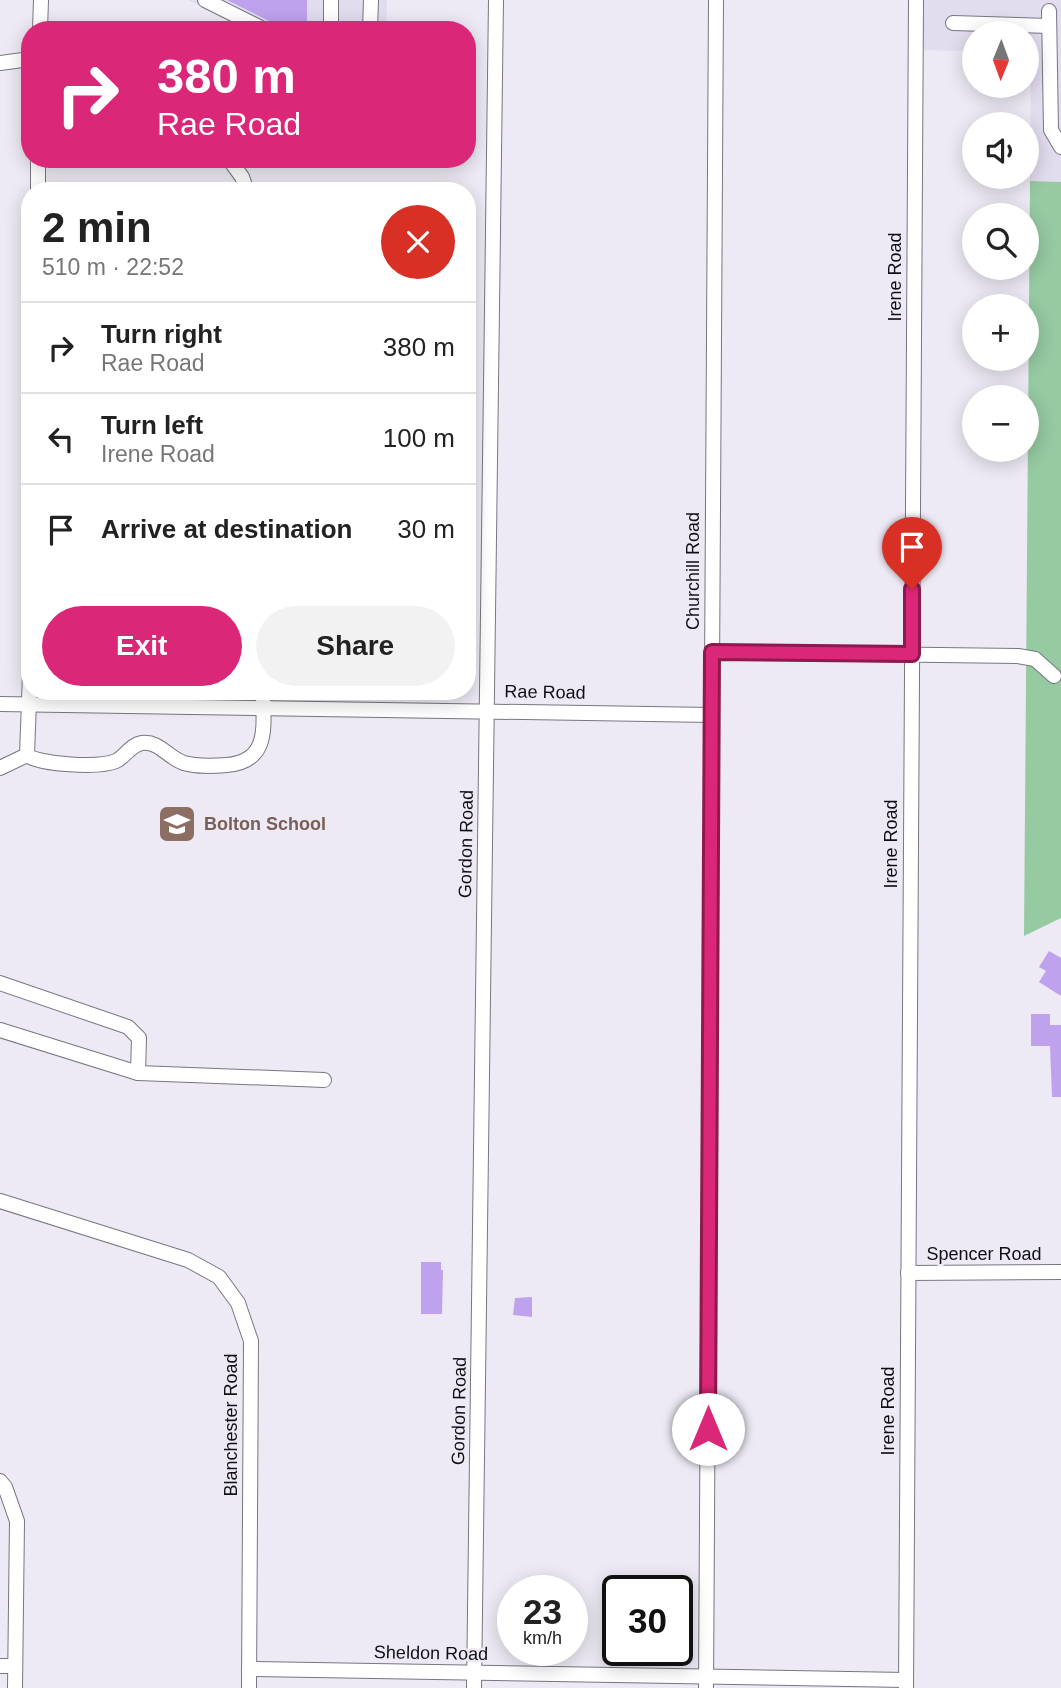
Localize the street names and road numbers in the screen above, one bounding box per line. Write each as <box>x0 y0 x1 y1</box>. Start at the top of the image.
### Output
street label: Irene Road <box>885 232 905 322</box>
street label: Churchill Road <box>683 512 703 630</box>
street label: Rae Road <box>504 681 586 703</box>
street label: Gordon Road <box>455 790 477 898</box>
street label: Irene Road <box>881 799 901 889</box>
street label: Spencer Road <box>926 1244 1042 1264</box>
street label: Blanchester Road <box>221 1353 241 1497</box>
street label: Gordon Road <box>448 1357 470 1465</box>
street label: Irene Road <box>878 1366 898 1456</box>
street label: Sheldon Road <box>374 1642 488 1664</box>

